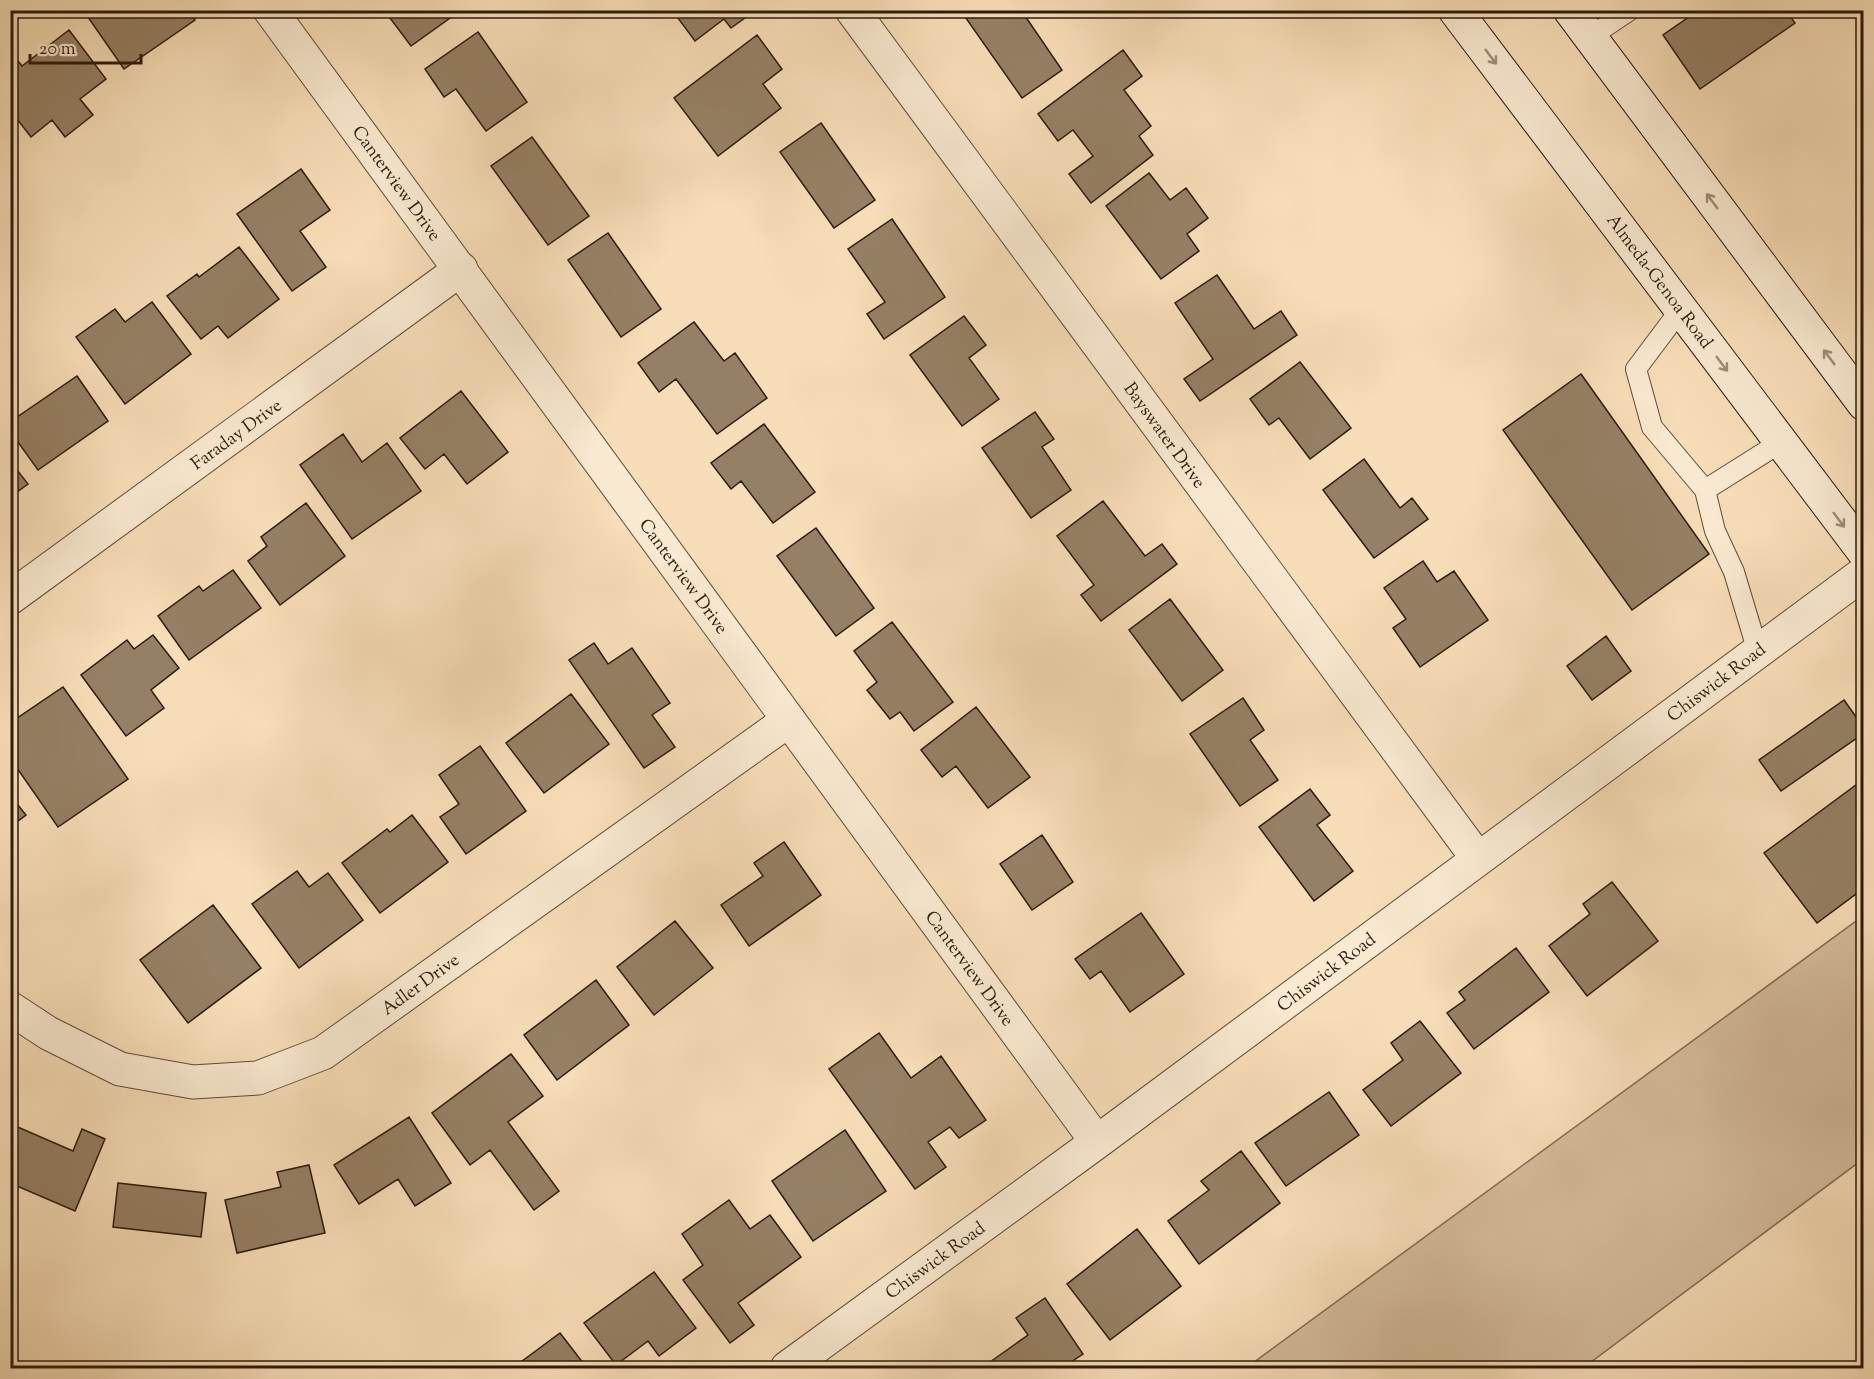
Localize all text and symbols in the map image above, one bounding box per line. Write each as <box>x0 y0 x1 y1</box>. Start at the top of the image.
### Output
scale bar <box>30 27 141 65</box>
text: 20 m <box>39 37 76 63</box>
one-way arrow <box>1484 49 1497 65</box>
street label: Canterview Drive <box>344 121 446 247</box>
one-way arrow <box>1706 193 1719 209</box>
street label: Almeda-Genoa Road <box>1599 209 1718 355</box>
one-way arrow <box>1822 350 1835 366</box>
one-way arrow <box>1716 355 1728 371</box>
street label: Bayswater Drive <box>1116 378 1211 495</box>
street label: Faraday Drive <box>186 394 288 478</box>
one-way arrow <box>1833 511 1845 527</box>
street label: Canterview Drive <box>631 514 733 640</box>
street label: Chiswick Road <box>1662 638 1772 729</box>
street label: Canterview Drive <box>917 906 1019 1032</box>
street label: Chiswick Road <box>1272 928 1382 1019</box>
street label: Adler Drive <box>377 948 466 1023</box>
street label: Chiswick Road <box>881 1216 992 1307</box>

